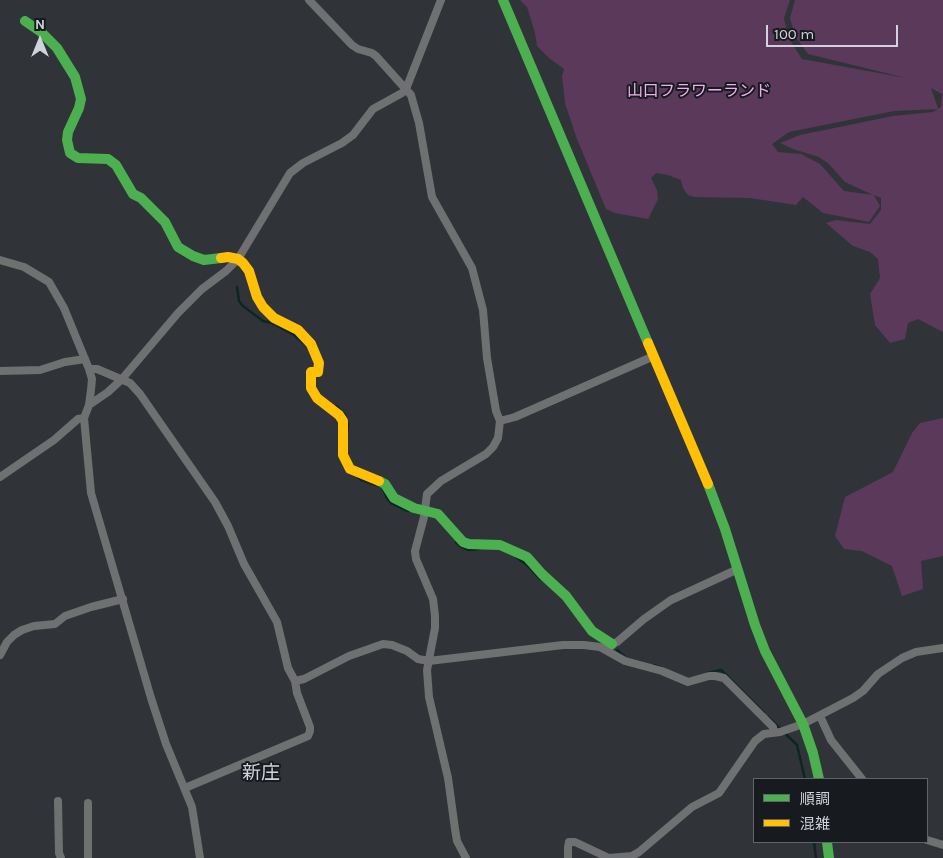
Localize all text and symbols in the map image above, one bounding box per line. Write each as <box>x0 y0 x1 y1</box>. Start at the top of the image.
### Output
north arrow <box>15 15 65 65</box>
scale bar <box>768 15 900 47</box>
text: N <box>35 16 45 33</box>
text: 100 m <box>774 25 814 43</box>
park label: 山口フラワーランド <box>627 81 771 101</box>
district label: 新庄 <box>242 763 280 785</box>
legend <box>753 778 928 843</box>
text: 順調 <box>800 790 830 808</box>
text: 混雑 <box>800 815 830 833</box>

